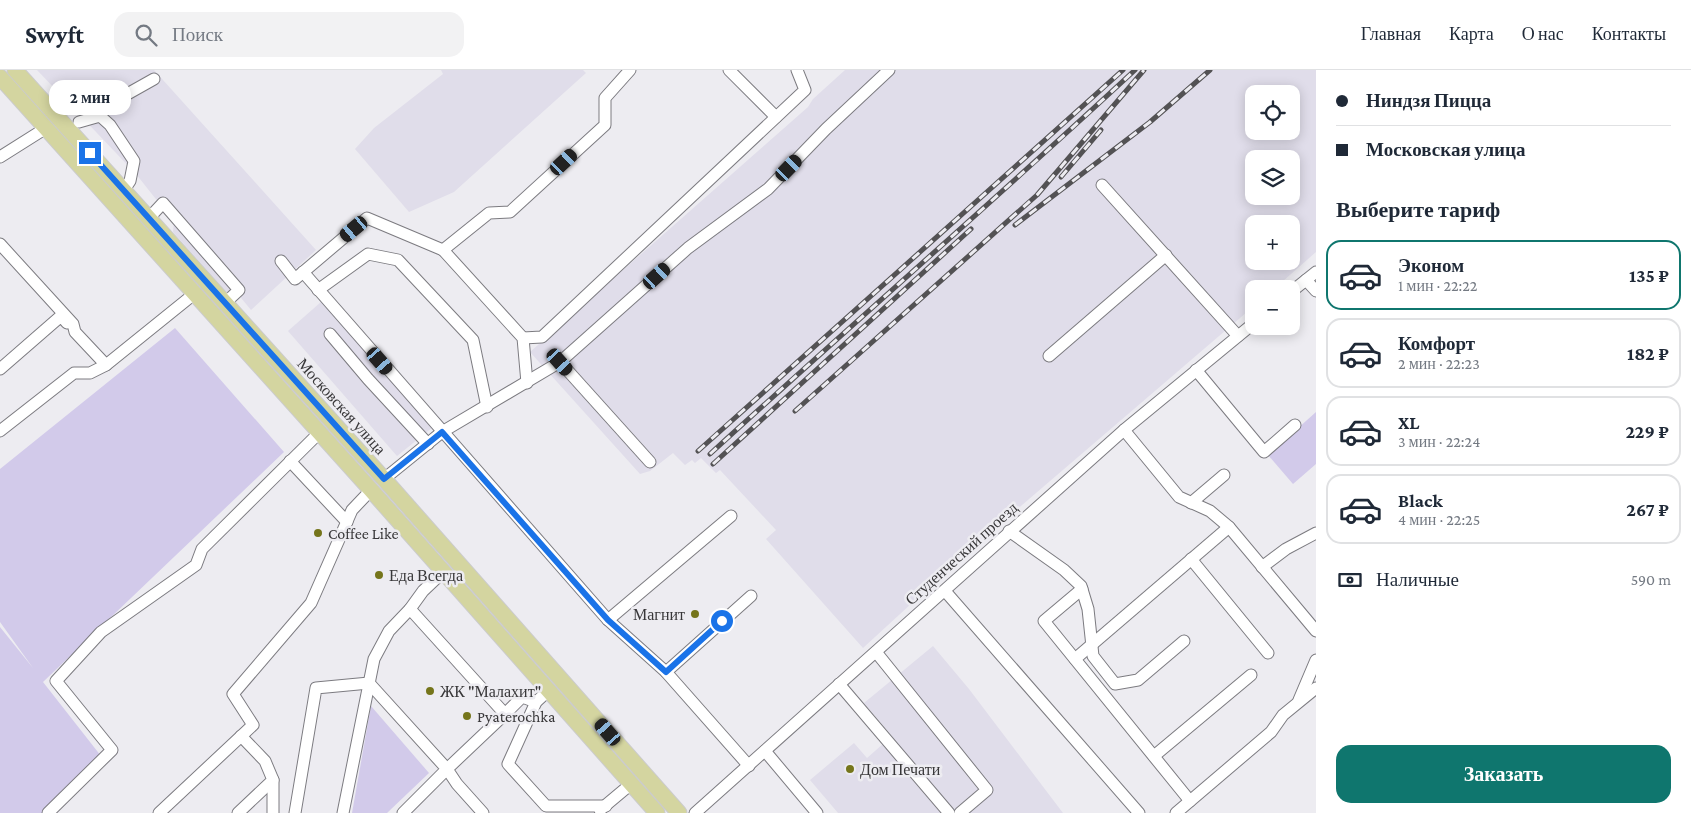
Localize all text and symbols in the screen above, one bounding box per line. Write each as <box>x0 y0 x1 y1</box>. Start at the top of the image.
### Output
search box <box>114 12 464 57</box>
text: Swyft <box>25 21 84 48</box>
icon: search <box>132 21 160 49</box>
text: Поиск <box>172 24 223 45</box>
text: Главная <box>1361 24 1421 44</box>
text: Карта <box>1449 24 1494 44</box>
text: О нас <box>1522 24 1564 44</box>
text: Контакты <box>1592 24 1666 44</box>
callout: 2 мин <box>49 81 131 116</box>
map controls <box>1245 85 1300 335</box>
button: locate <box>1245 85 1300 140</box>
text: 2 мин <box>70 89 110 106</box>
text: Ниндзя Пицца <box>1366 90 1491 111</box>
text: Московская улица <box>1366 139 1525 160</box>
route end <box>79 142 101 164</box>
car <box>547 146 580 178</box>
button: layers <box>1245 150 1300 205</box>
car <box>773 152 804 184</box>
text: Выберите тариф <box>1336 197 1500 222</box>
car <box>337 214 370 244</box>
button: + <box>1245 215 1300 270</box>
icon: car <box>1338 253 1383 298</box>
text: Эконом <box>1398 255 1464 276</box>
car <box>640 260 673 292</box>
text: 135 ₽ <box>1629 265 1669 286</box>
text: 1 мин · 22:22 <box>1398 277 1477 294</box>
button: − <box>1245 280 1300 335</box>
icon: car <box>1338 331 1383 376</box>
text: Комфорт <box>1398 333 1475 354</box>
text: 182 ₽ <box>1627 343 1669 364</box>
car <box>364 345 395 377</box>
car <box>544 346 575 378</box>
street label: Московская улица <box>293 355 389 459</box>
text: 2 мин · 22:23 <box>1398 355 1480 372</box>
icon: car <box>1338 409 1383 454</box>
text: XL <box>1398 412 1420 433</box>
text: 229 ₽ <box>1625 421 1669 442</box>
text: 3 мин · 22:24 <box>1398 433 1480 450</box>
icon: car <box>1338 487 1383 532</box>
text: Black <box>1398 490 1443 511</box>
street label: Студенческий проезд <box>902 499 1021 609</box>
text: 267 ₽ <box>1626 499 1669 520</box>
text: 4 мин · 22:25 <box>1398 511 1480 528</box>
place label: Coffee Like <box>328 525 398 542</box>
marker: Coffee Like <box>312 527 324 539</box>
icon: cash <box>1336 566 1364 594</box>
place label: Еда Всегда <box>389 567 463 585</box>
marker: Еда Всегда <box>373 569 385 581</box>
text: Наличные <box>1376 569 1459 590</box>
text: 590 m <box>1631 571 1671 588</box>
place label: Магнит <box>633 606 685 623</box>
marker: Магнит <box>689 608 701 620</box>
route start <box>711 610 733 632</box>
place label: ЖК "Малахит" <box>440 683 541 700</box>
marker: ЖК "Малахит" <box>424 685 436 697</box>
place label: Pyaterochka <box>477 708 556 726</box>
marker: Pyaterochka <box>461 710 473 722</box>
car <box>592 716 623 748</box>
button: Заказать <box>1336 745 1671 803</box>
place label: Дом Печати <box>860 761 941 779</box>
marker: Дом Печати <box>844 763 856 775</box>

